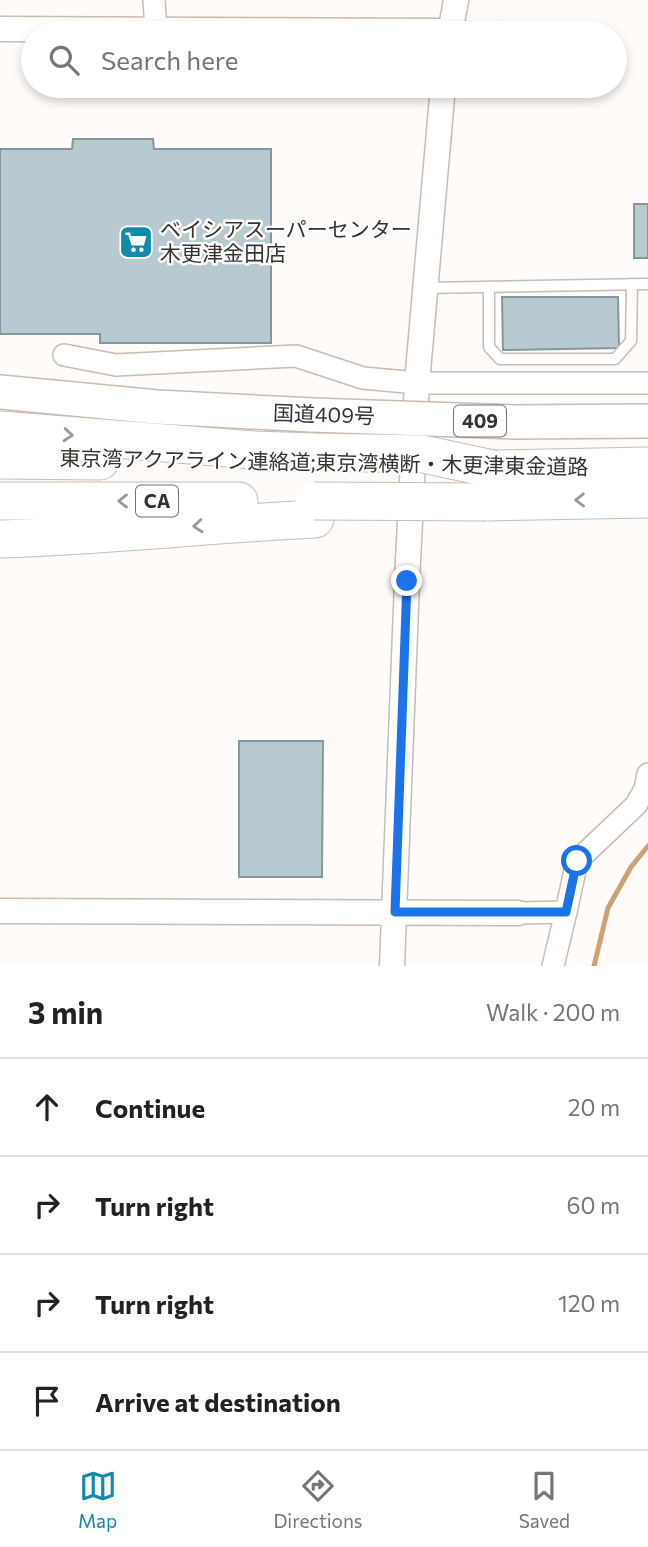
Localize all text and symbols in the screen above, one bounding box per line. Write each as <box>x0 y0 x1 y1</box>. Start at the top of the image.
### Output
search box <box>21 21 627 98</box>
icon: search <box>45 41 83 79</box>
text: Search here <box>101 44 239 75</box>
place label: ベイシアスーパーセンター 木更津金田店 <box>160 216 412 265</box>
supermarket icon: ベイシアスーパーセンター 木更津金田店 <box>117 223 155 261</box>
street label: 国道409号 <box>273 399 375 428</box>
road number: 409 <box>454 406 506 436</box>
one-way arrow <box>63 427 74 442</box>
street label: 東京湾アクアライン連絡道;東京湾横断・木更津東金道路 <box>59 444 589 479</box>
road number: CA <box>136 486 178 516</box>
one-way arrow <box>117 493 128 509</box>
one-way arrow <box>574 493 585 508</box>
one-way arrow <box>192 518 203 533</box>
route end <box>391 565 422 596</box>
route start <box>561 845 592 876</box>
text: 3 min <box>28 993 103 1030</box>
text: Walk · 200 m <box>486 998 620 1026</box>
icon: ahead <box>28 1088 66 1126</box>
text: Continue <box>95 1092 205 1123</box>
text: 20 m <box>568 1093 620 1121</box>
icon: right <box>28 1186 66 1224</box>
text: Turn right <box>95 1190 214 1221</box>
text: 60 m <box>567 1191 620 1219</box>
icon: right <box>28 1284 66 1322</box>
text: Turn right <box>95 1288 214 1319</box>
text: 120 m <box>558 1289 620 1317</box>
icon: arrive <box>28 1382 66 1420</box>
text: Arrive at destination <box>95 1386 341 1417</box>
tab: Map <box>78 1467 117 1532</box>
tab: Directions <box>273 1467 363 1532</box>
tab: Saved <box>519 1467 570 1532</box>

